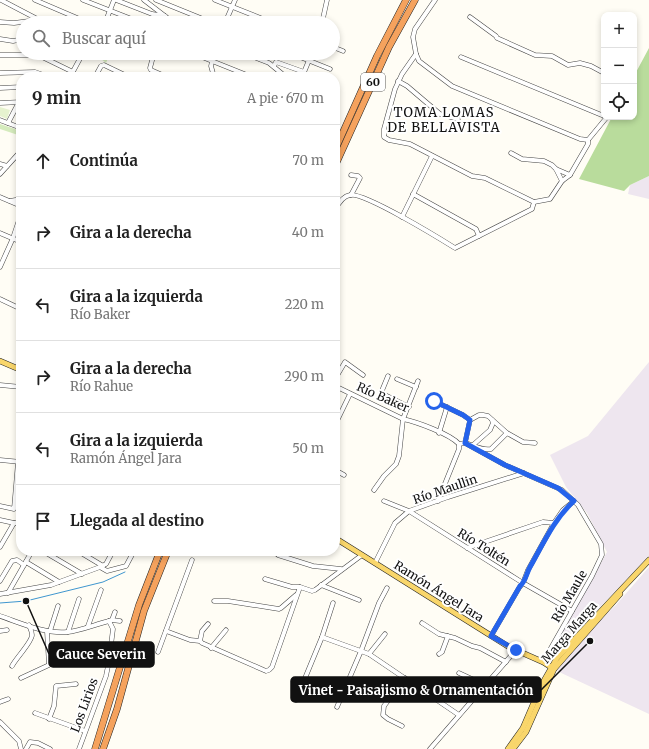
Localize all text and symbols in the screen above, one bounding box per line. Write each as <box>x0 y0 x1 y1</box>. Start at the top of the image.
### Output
map controls <box>601 12 637 120</box>
button: + <box>601 12 637 48</box>
search box <box>16 16 340 60</box>
icon: search <box>30 27 52 49</box>
text: Buscar aquí <box>62 29 146 48</box>
button: − <box>601 48 637 84</box>
road number: 60 <box>361 73 385 91</box>
button: locate <box>601 84 637 120</box>
text: 9 min <box>32 87 81 109</box>
text: A pie · 670 m <box>247 90 324 107</box>
district label: TOMA LOMAS DE BELLAVISTA <box>387 104 501 136</box>
icon: ahead <box>32 150 54 172</box>
text: Continúa <box>70 151 138 170</box>
text: 70 m <box>293 152 324 169</box>
icon: right <box>32 222 54 244</box>
text: Gira a la derecha <box>70 223 192 242</box>
text: 40 m <box>292 224 324 241</box>
text: Gira a la izquierda <box>70 287 203 306</box>
icon: left <box>32 294 54 316</box>
text: 220 m <box>285 296 324 313</box>
text: Río Baker <box>70 306 130 323</box>
text: Gira a la derecha <box>70 359 192 378</box>
icon: right <box>32 366 54 388</box>
text: 290 m <box>284 368 324 385</box>
text: Río Rahue <box>70 378 133 395</box>
street label: Río Baker <box>354 379 412 415</box>
route start <box>425 392 443 410</box>
text: Gira a la izquierda <box>70 431 203 450</box>
icon: left <box>32 438 54 460</box>
text: 50 m <box>292 440 324 457</box>
text: Ramón Ángel Jara <box>70 450 182 467</box>
street label: Río Maullin <box>411 471 479 507</box>
icon: arrive <box>32 510 54 532</box>
text: Llegada al destino <box>70 511 204 530</box>
street label: Río Toltén <box>455 525 513 569</box>
street label: Ramón Ángel Jara <box>391 557 487 625</box>
street label: Río Maule <box>548 567 590 625</box>
street label: Marga Marga <box>538 598 600 666</box>
route end <box>507 641 525 659</box>
callout: Cauce Severin <box>49 642 154 667</box>
text: Cauce Severin <box>56 646 146 663</box>
street label: Los Lirios <box>67 676 101 734</box>
callout: Vinet - Paisajismo & Ornamentación <box>291 677 541 702</box>
text: Vinet - Paisajismo & Ornamentación <box>298 682 533 699</box>

